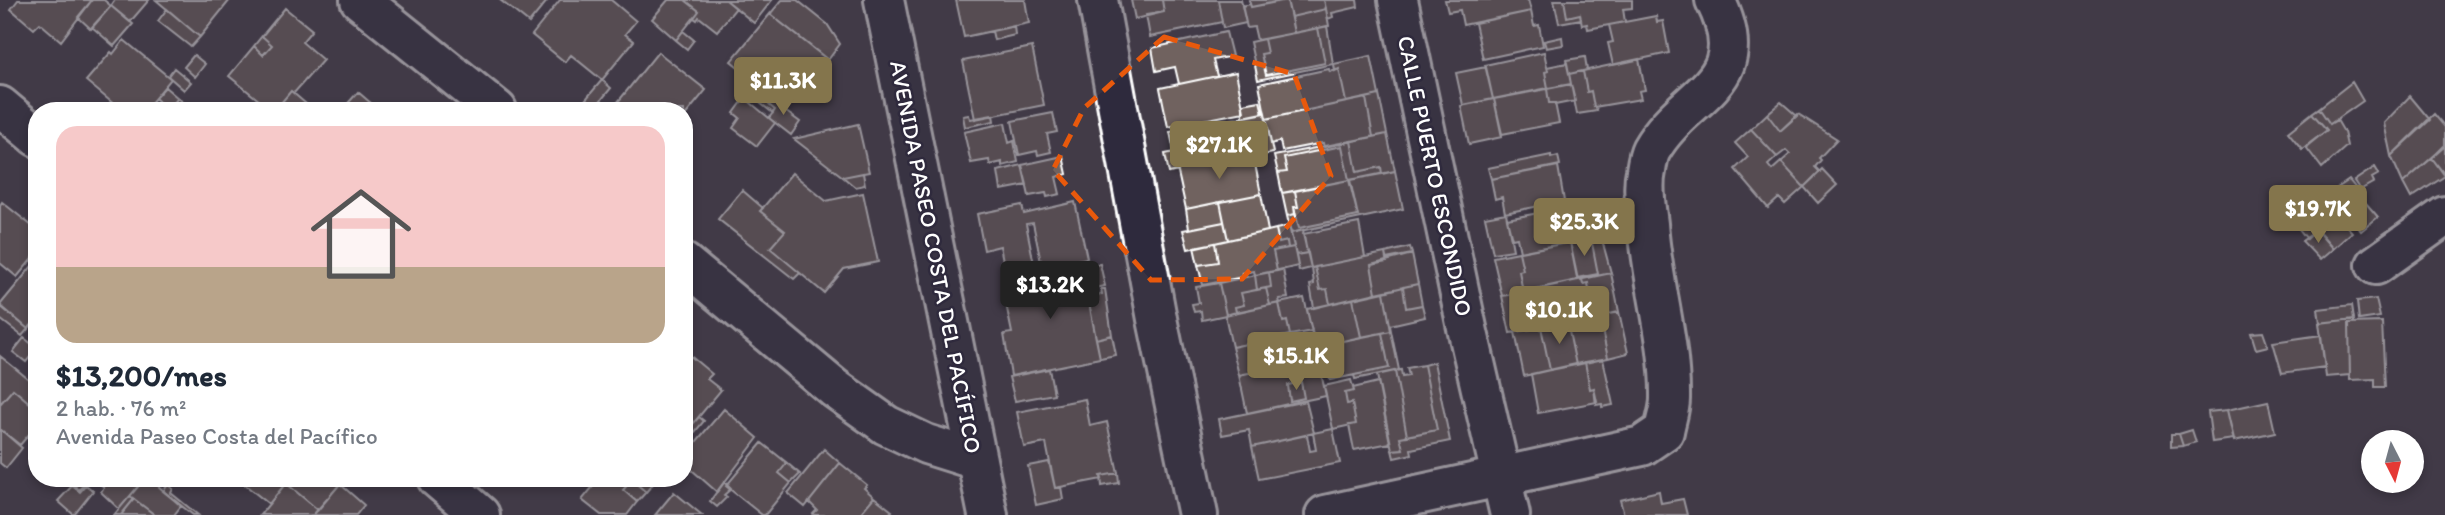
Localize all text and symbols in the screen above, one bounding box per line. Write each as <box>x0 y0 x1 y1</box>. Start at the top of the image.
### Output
street label: CALLE PUERTO ESCONDIDO <box>1392 33 1478 319</box>
pin: $11.3K <box>726 58 840 117</box>
street label: AVENIDA PASEO COSTA DEL PACÍFICO <box>884 58 988 456</box>
text: $11.3K <box>750 66 816 94</box>
pin: $27.1K <box>1162 122 1276 181</box>
text: $27.1K <box>1186 130 1252 158</box>
icon: home <box>298 171 424 297</box>
pin: $19.7K <box>2261 186 2375 245</box>
text: $19.7K <box>2285 194 2351 222</box>
pin: $25.3K <box>1527 198 1641 258</box>
text: $25.3K <box>1550 207 1618 235</box>
pin: $13.2K <box>993 262 1107 321</box>
text: $13.2K <box>1016 270 1084 298</box>
pin: $10.1K <box>1502 286 1616 346</box>
text: $10.1K <box>1525 295 1593 323</box>
pin: $15.1K <box>1239 332 1353 392</box>
text: $15.1K <box>1263 341 1329 369</box>
text: $13,200/mes <box>56 357 227 394</box>
text: 2 hab. · 76 m² <box>56 394 186 422</box>
text: Avenida Paseo Costa del Pacífico <box>56 422 378 450</box>
north arrow <box>2361 430 2424 494</box>
map controls <box>2361 430 2424 493</box>

